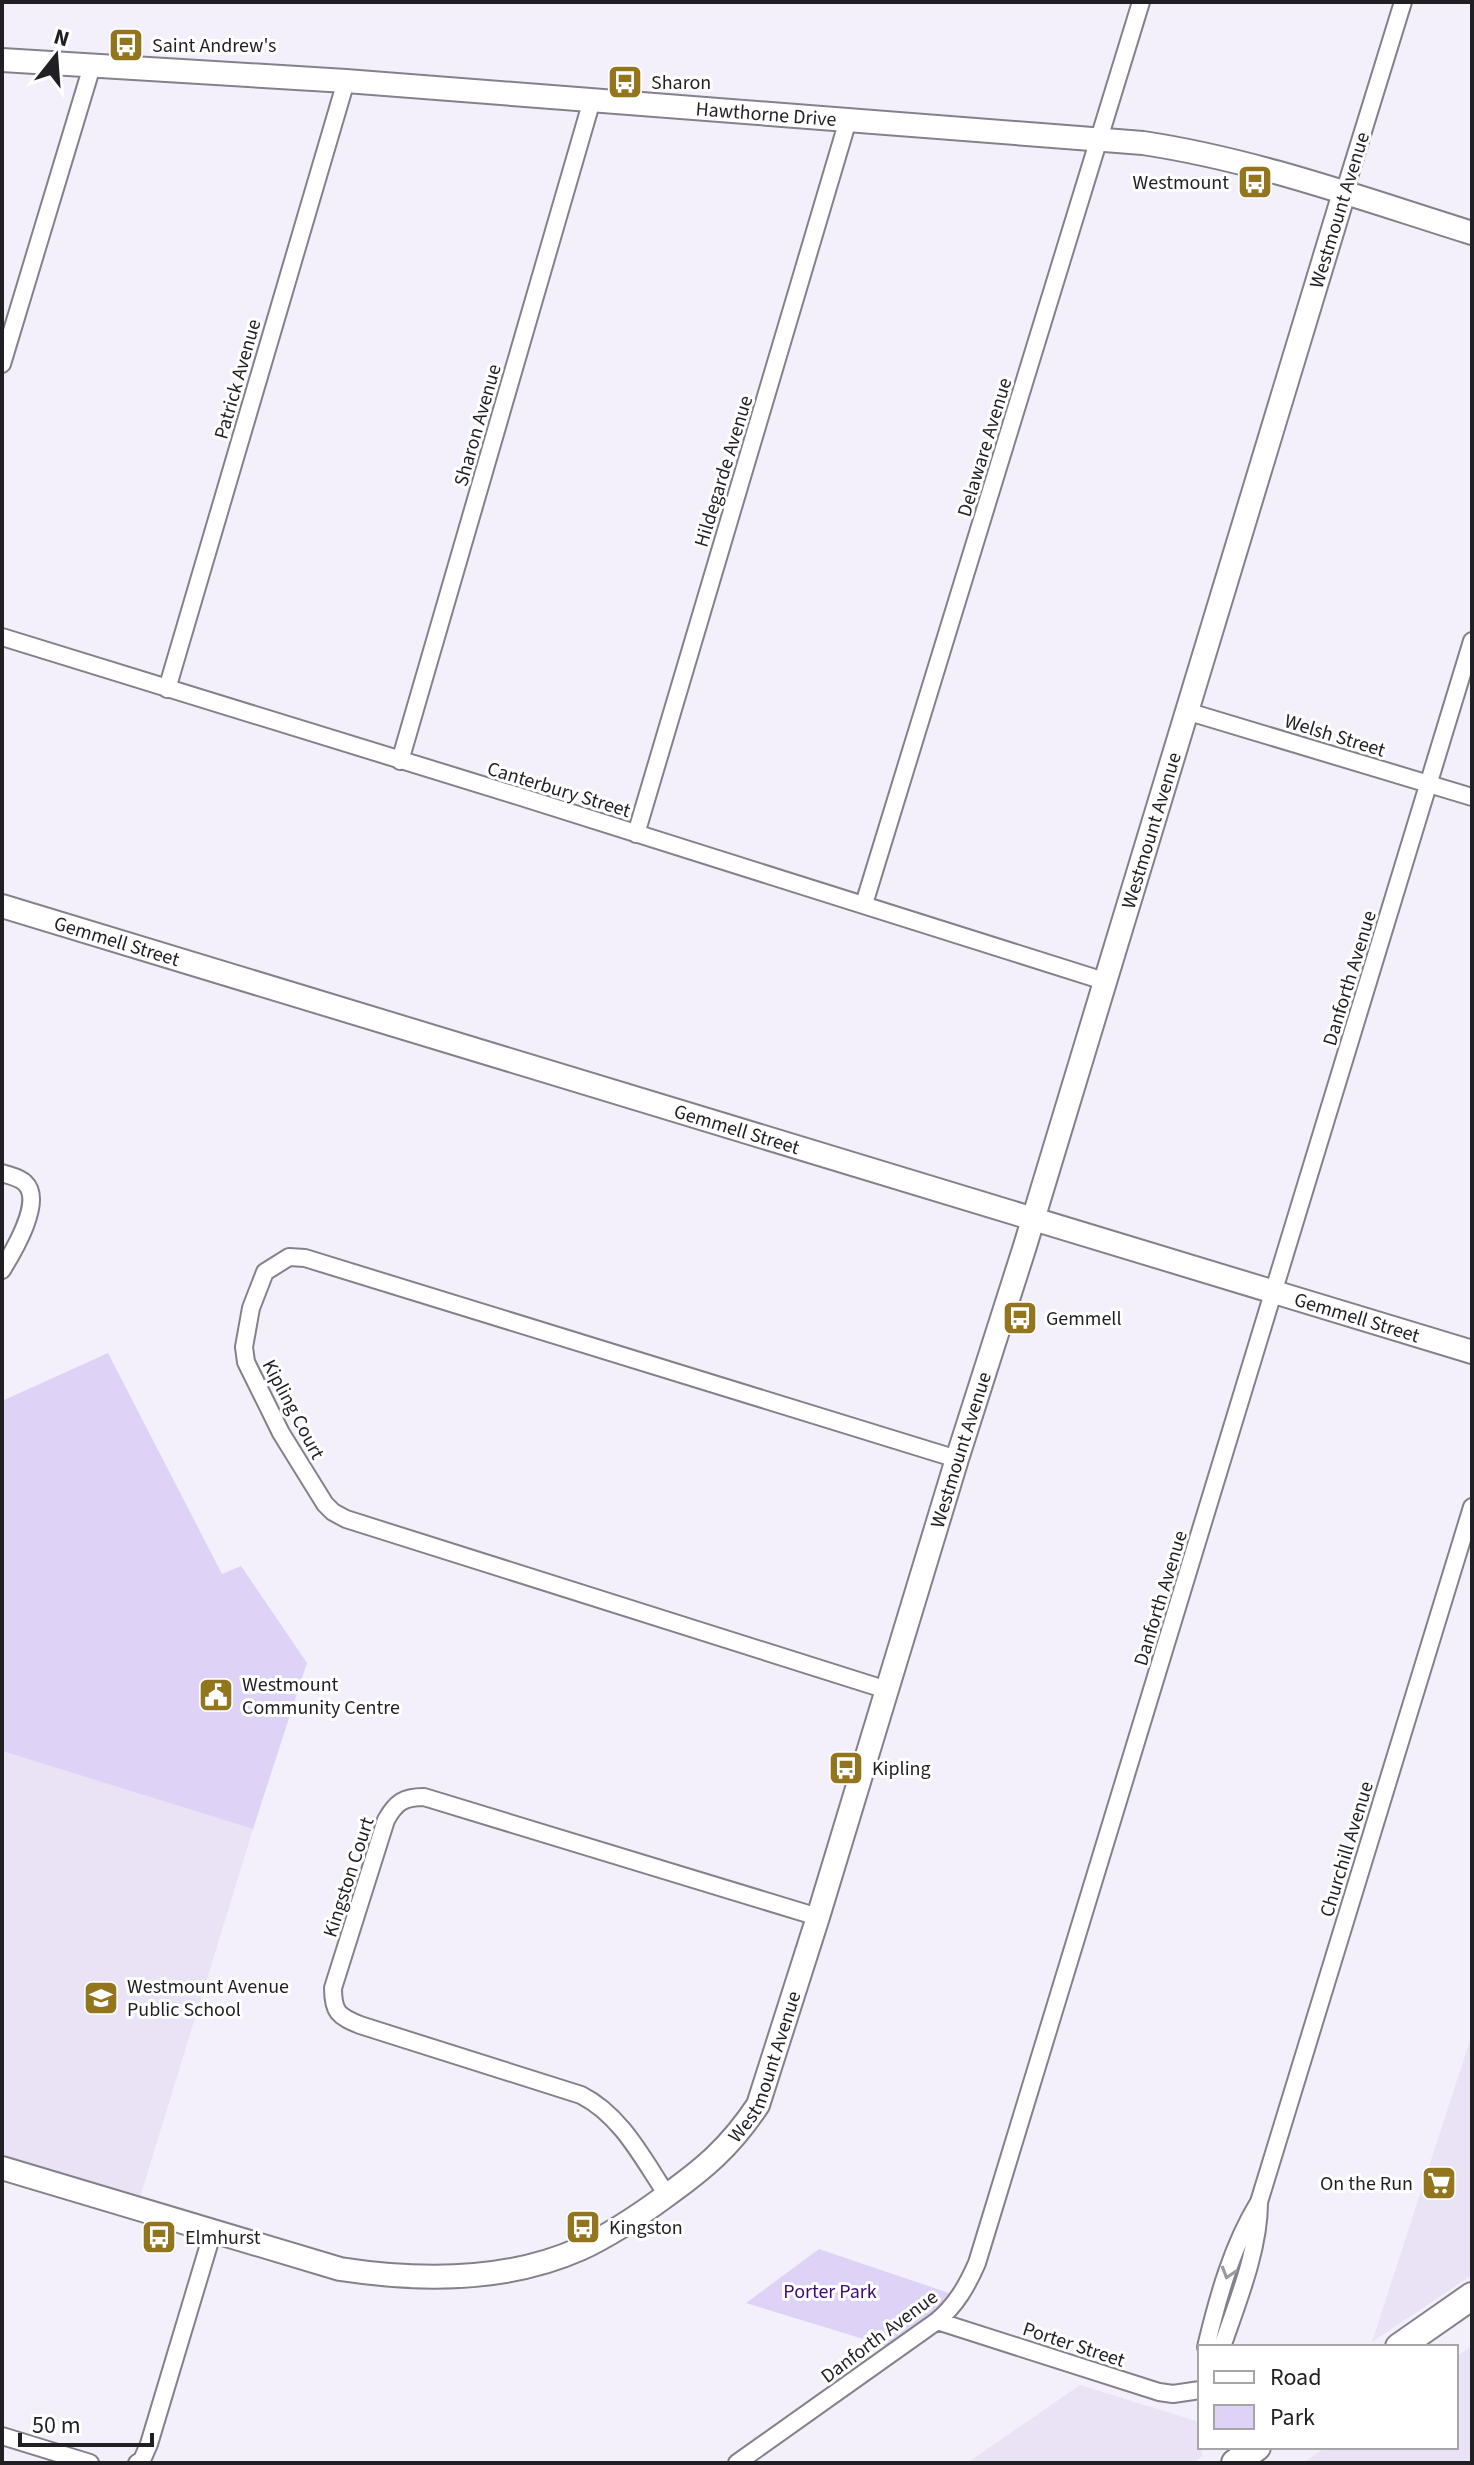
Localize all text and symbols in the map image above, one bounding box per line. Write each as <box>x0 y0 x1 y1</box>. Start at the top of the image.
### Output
north arrow <box>16 16 96 96</box>
text: N <box>50 20 73 55</box>
bus stop icon: Saint Andrew's <box>107 26 145 64</box>
place label: Saint Andrew's <box>152 32 276 60</box>
bus stop icon: Sharon <box>606 63 644 101</box>
place label: Sharon <box>651 69 711 97</box>
street label: Hawthorne Drive <box>695 95 838 134</box>
street label: Westmount Avenue <box>1303 129 1377 292</box>
bus stop icon: Westmount <box>1236 163 1274 201</box>
place label: Westmount <box>1133 169 1229 197</box>
street label: Patrick Avenue <box>207 316 268 443</box>
street label: Sharon Avenue <box>447 361 509 490</box>
street label: Delaware Avenue <box>951 374 1019 520</box>
street label: Hildegarde Avenue <box>688 392 760 551</box>
street label: Welsh Street <box>1281 707 1389 765</box>
street label: Westmount Avenue <box>1115 749 1189 912</box>
street label: Canterbury Street <box>484 755 634 825</box>
street label: Danforth Avenue <box>1316 907 1384 1049</box>
street label: Gemmell Street <box>50 910 183 974</box>
street label: Gemmell Street <box>670 1098 803 1162</box>
street label: Gemmell Street <box>1291 1286 1423 1350</box>
bus stop icon: Gemmell <box>1001 1299 1039 1337</box>
place label: Gemmell <box>1046 1305 1122 1333</box>
street label: Kipling Court <box>255 1355 331 1465</box>
street label: Westmount Avenue <box>924 1368 999 1532</box>
street label: Danforth Avenue <box>1127 1527 1195 1669</box>
place label: Westmount Community Centre <box>242 1671 400 1722</box>
public building icon: Westmount Community Centre <box>197 1676 235 1714</box>
bus stop icon: Kipling <box>827 1749 865 1787</box>
place label: Kipling <box>872 1755 931 1783</box>
street label: Churchill Avenue <box>1313 1778 1381 1921</box>
street label: Kingston Court <box>316 1814 382 1941</box>
place label: Westmount Avenue Public School <box>127 1973 289 2024</box>
school or university icon: Westmount Avenue Public School <box>82 1979 120 2017</box>
street label: Westmount Avenue <box>722 1988 808 2149</box>
supermarket icon: On the Run <box>1420 2164 1458 2202</box>
place label: On the Run <box>1320 2170 1413 2198</box>
bus stop icon: Kingston <box>564 2208 602 2246</box>
place label: Kingston <box>609 2214 683 2242</box>
bus stop icon: Elmhurst <box>140 2218 178 2256</box>
place label: Elmhurst <box>185 2224 261 2252</box>
one-way arrow <box>1221 2265 1237 2279</box>
park label: Porter Park <box>783 2278 877 2306</box>
street label: Danforth Avenue <box>815 2283 944 2390</box>
street label: Porter Street <box>1019 2315 1129 2375</box>
legend <box>1198 2345 1458 2449</box>
text: Road <box>1270 2360 1322 2395</box>
scale bar <box>20 2397 152 2447</box>
text: Park <box>1270 2400 1315 2435</box>
text: 50 m <box>32 2408 81 2443</box>

